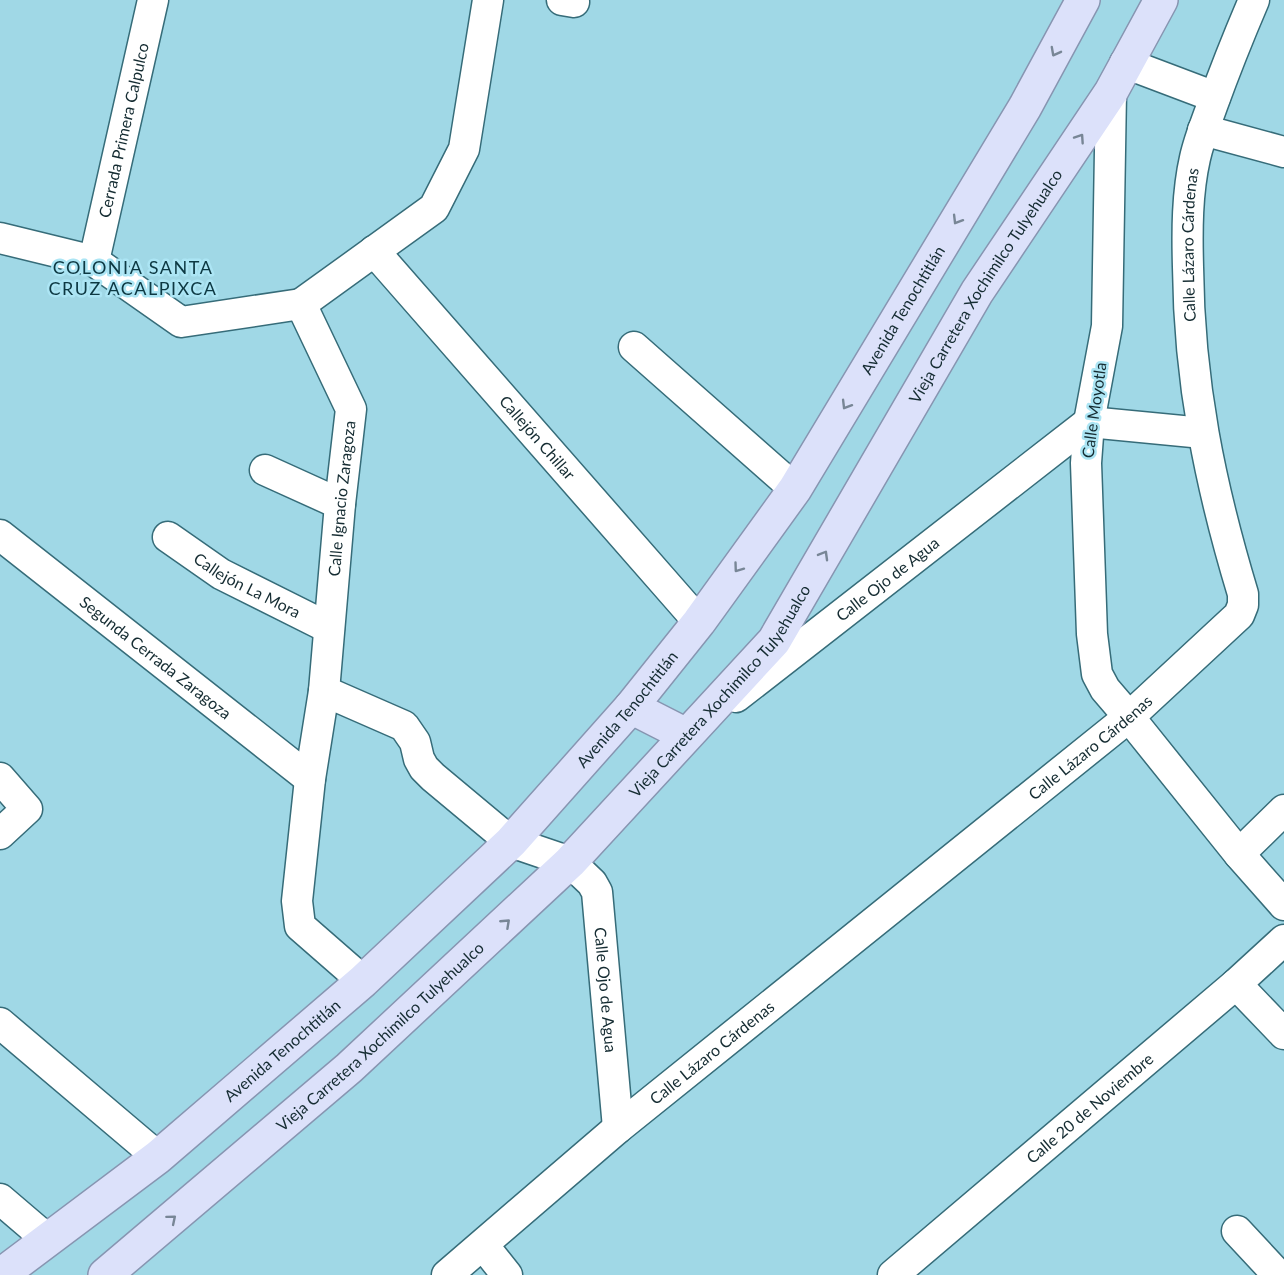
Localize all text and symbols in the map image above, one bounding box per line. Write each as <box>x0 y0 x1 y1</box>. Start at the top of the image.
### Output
street label: Cerrada Primera Calpulco <box>94 41 152 219</box>
one-way arrow <box>1051 45 1062 56</box>
one-way arrow <box>1073 134 1084 145</box>
street label: Vieja Carretera Xochimilco Tulyehualco <box>905 165 1066 406</box>
street label: Calle Lázaro Cárdenas <box>1178 166 1202 323</box>
one-way arrow <box>953 214 965 224</box>
street label: Avenida Tenochtitlán <box>856 242 948 378</box>
district label: COLONIA SANTA CRUZ ACALPIXCA <box>49 256 217 299</box>
street label: Calle Moyotla <box>1077 361 1110 459</box>
street label: Callejón Chillar <box>496 391 580 483</box>
one-way arrow <box>841 399 853 409</box>
street label: Calle Ignacio Zaragoza <box>324 420 359 577</box>
street label: Calle Ojo de Agua <box>832 533 942 625</box>
street label: Callejón La Mora <box>191 548 304 621</box>
one-way arrow <box>817 551 828 561</box>
one-way arrow <box>735 561 746 572</box>
street label: Vieja Carretera Xochimilco Tulyehualco <box>625 581 814 801</box>
street label: Segunda Cerrada Zaragoza <box>76 592 235 722</box>
street label: Avenida Tenochtitlán <box>572 647 681 771</box>
street label: Calle Lázaro Cárdenas <box>1024 691 1156 803</box>
one-way arrow <box>498 919 509 930</box>
street label: Calle Ojo de Agua <box>591 926 621 1053</box>
street label: Vieja Carretera Xochimilco Tulyehualco <box>272 938 487 1135</box>
street label: Avenida Tenochtitlán <box>220 995 344 1105</box>
street label: Calle Lázaro Cárdenas <box>646 996 778 1108</box>
street label: Calle 20 de Noviembre <box>1022 1049 1157 1167</box>
one-way arrow <box>165 1216 176 1227</box>

